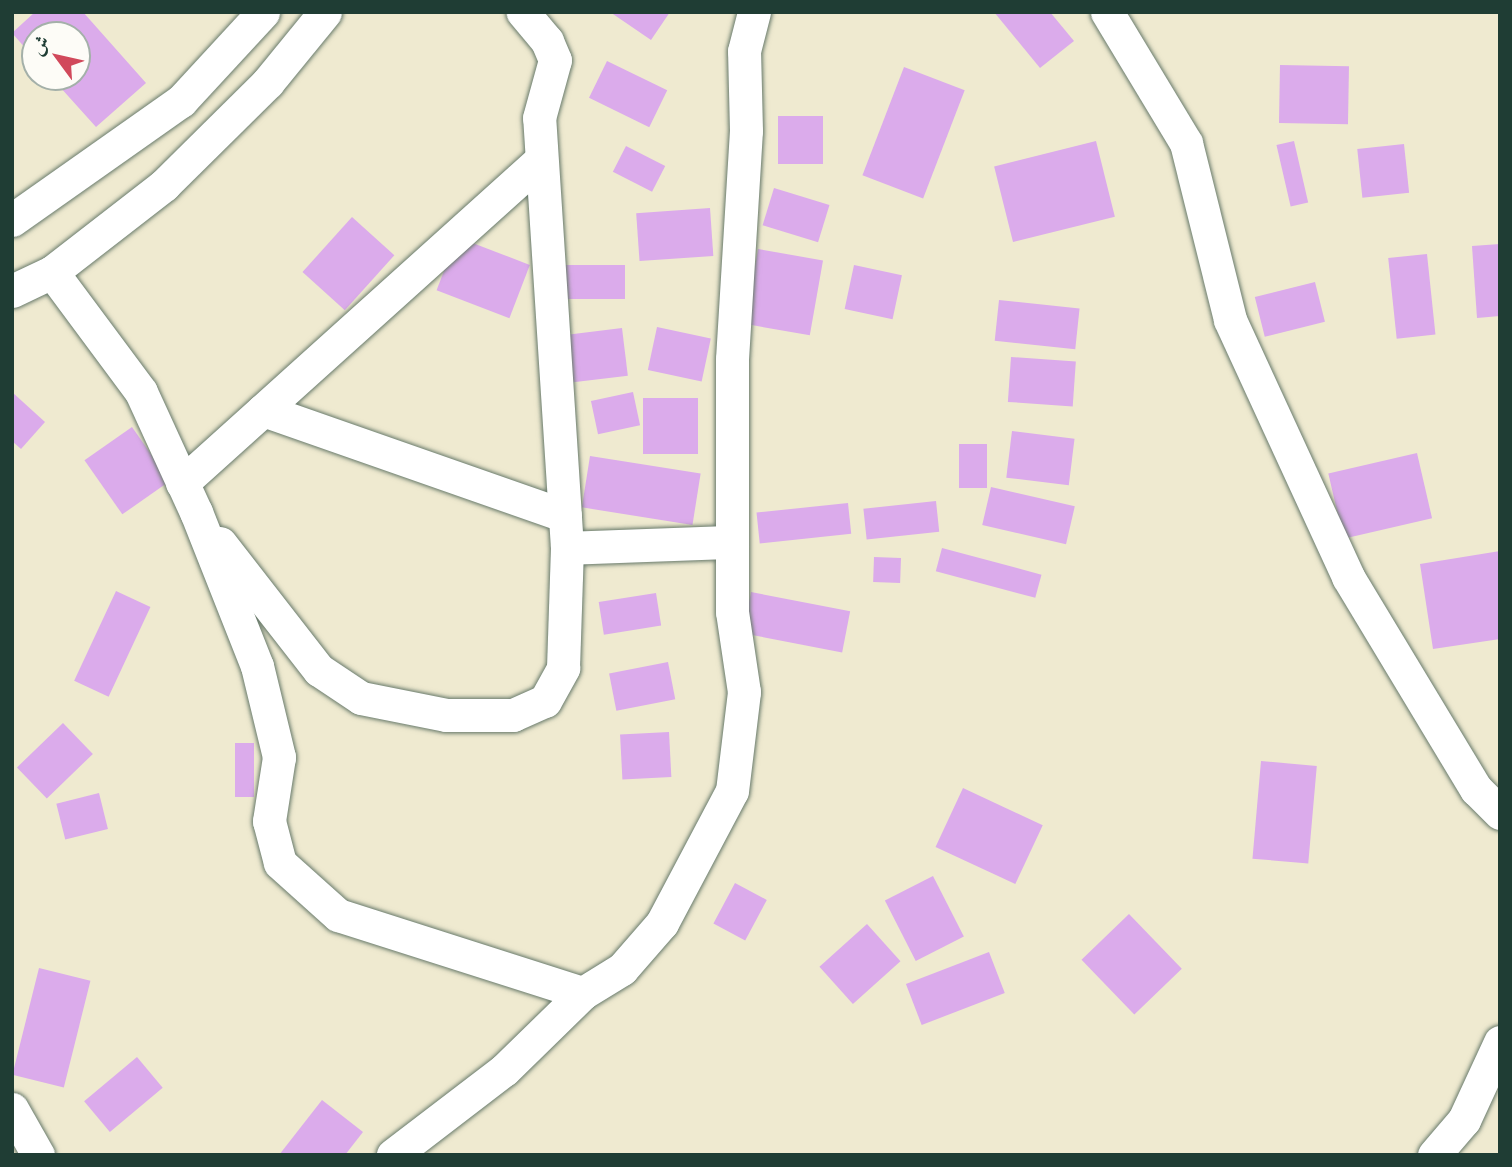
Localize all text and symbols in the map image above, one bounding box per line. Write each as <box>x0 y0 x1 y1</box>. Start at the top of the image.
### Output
north arrow <box>21 21 91 91</box>
text: ش <box>25 31 54 60</box>

